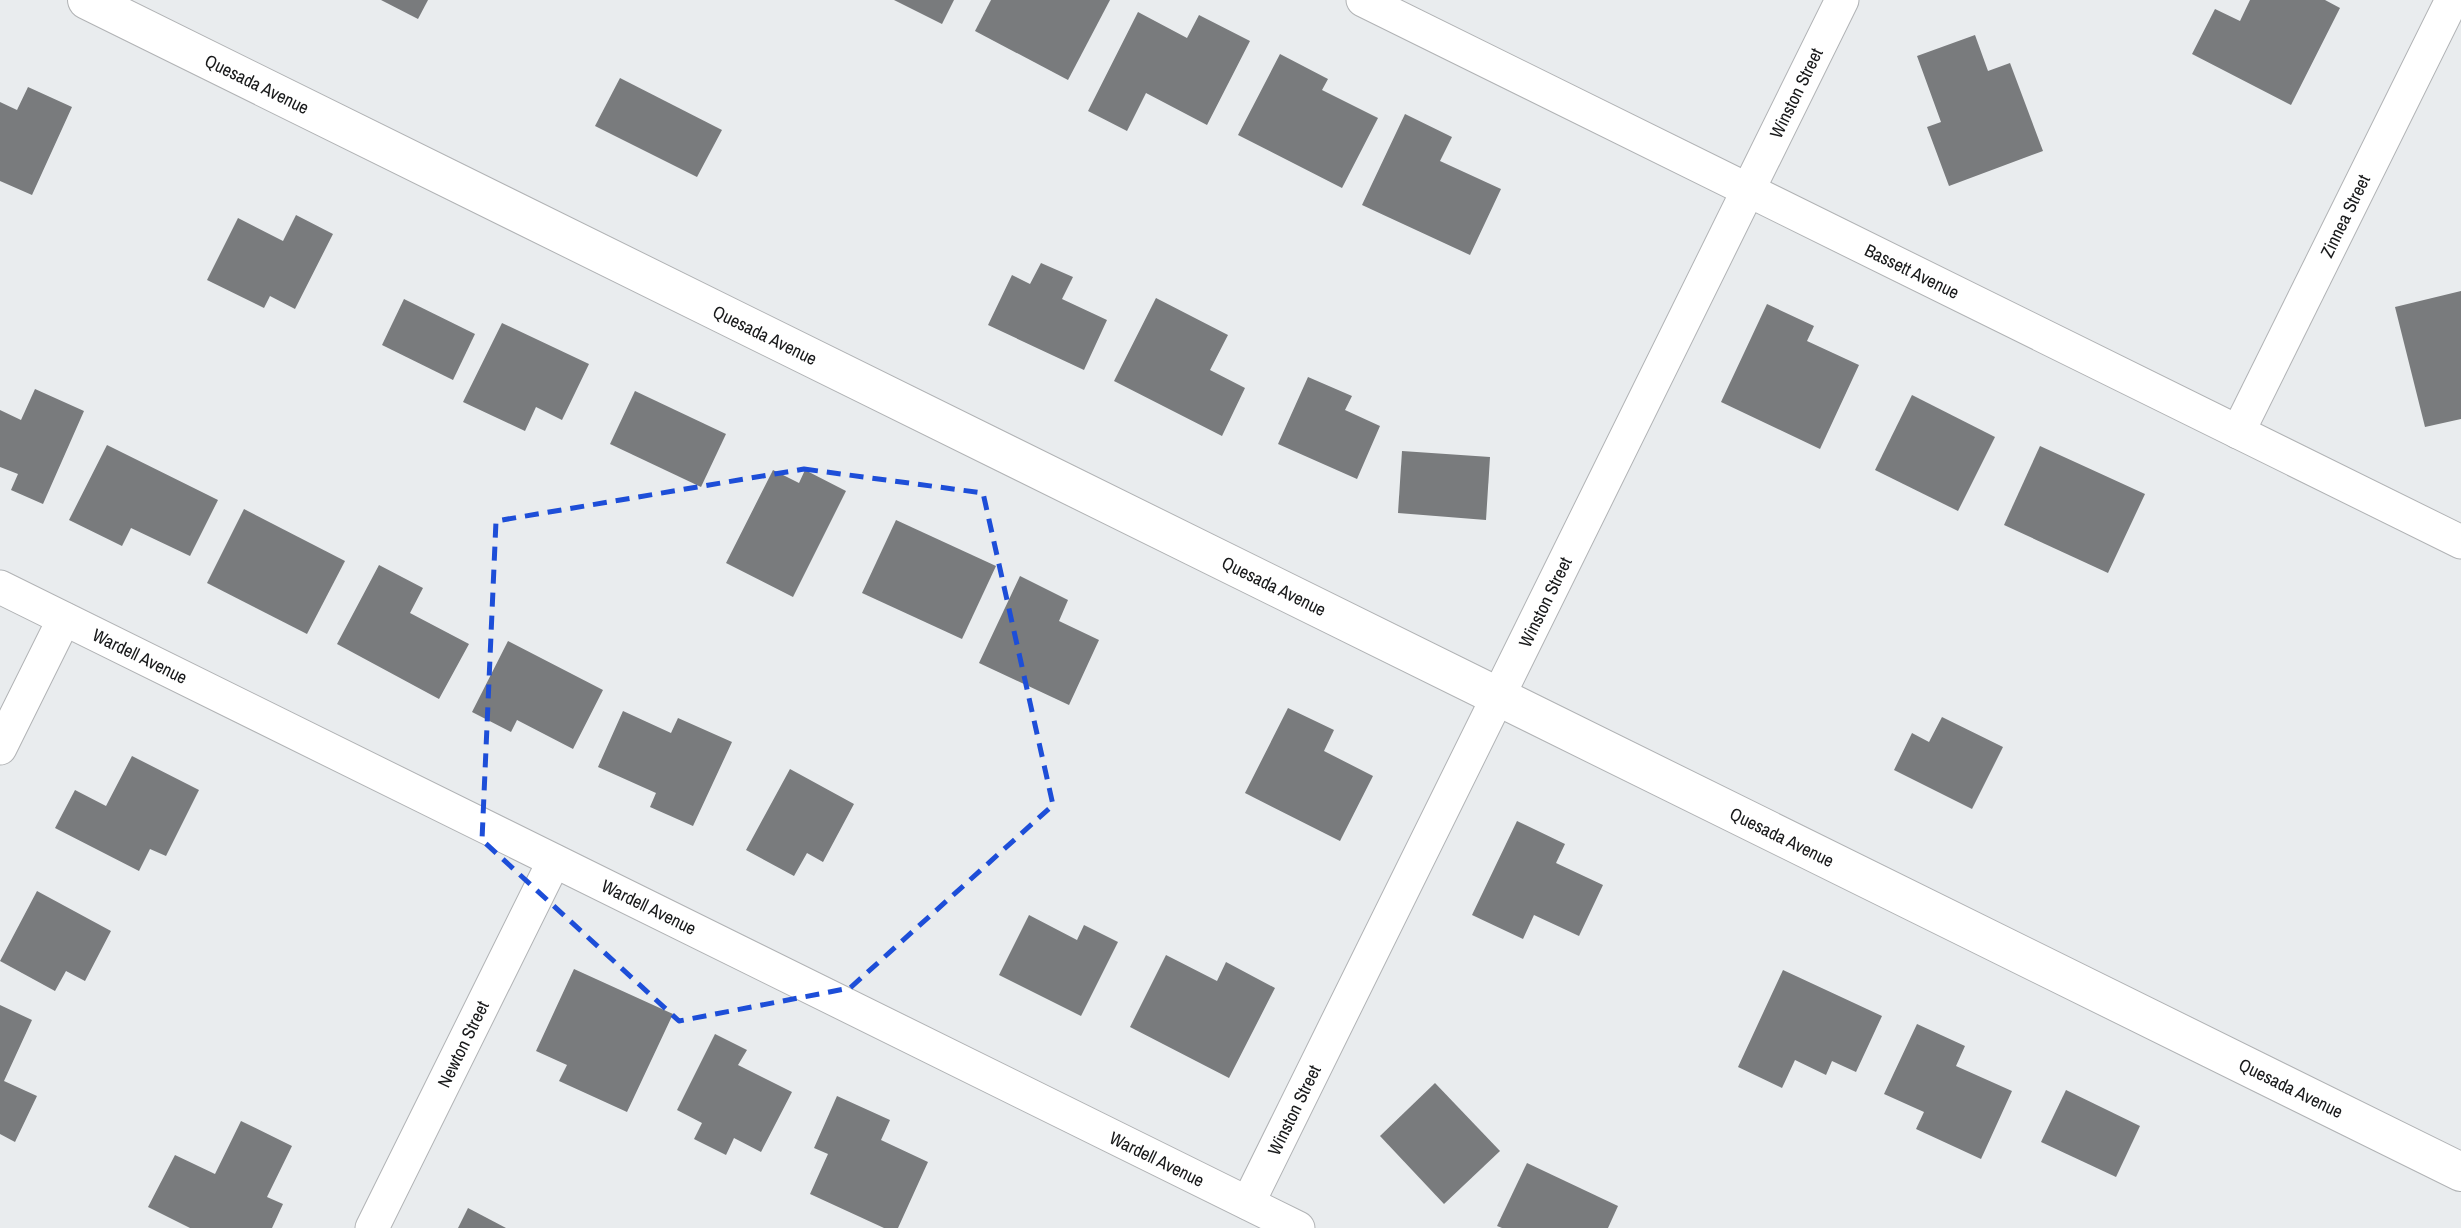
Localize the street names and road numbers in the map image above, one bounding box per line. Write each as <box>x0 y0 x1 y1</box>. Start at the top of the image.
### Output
street label: Winston Street <box>1763 44 1829 142</box>
street label: Quesada Avenue <box>201 48 313 120</box>
street label: Zinnea Street <box>2314 170 2376 262</box>
street label: Bassett Avenue <box>1861 237 1963 305</box>
street label: Quesada Avenue <box>709 299 821 371</box>
street label: Quesada Avenue <box>1218 550 1330 622</box>
street label: Winston Street <box>1512 553 1578 651</box>
street label: Wardell Avenue <box>88 622 192 690</box>
street label: Quesada Avenue <box>1726 801 1838 873</box>
street label: Wardell Avenue <box>597 873 701 941</box>
street label: Newton Street <box>431 996 495 1092</box>
street label: Quesada Avenue <box>2235 1052 2347 1124</box>
street label: Winston Street <box>1261 1061 1327 1159</box>
street label: Wardell Avenue <box>1105 1125 1209 1193</box>

